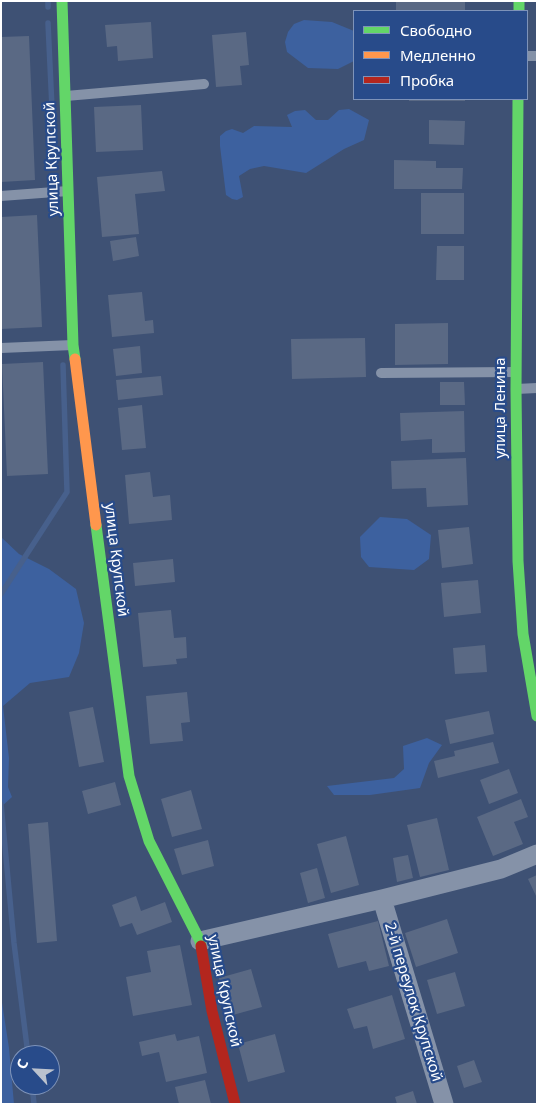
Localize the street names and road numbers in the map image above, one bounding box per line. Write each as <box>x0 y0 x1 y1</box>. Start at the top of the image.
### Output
street label: улица Крупской <box>41 101 63 217</box>
street label: улица Ленина <box>492 357 510 459</box>
street label: улица Крупской <box>100 502 132 618</box>
street label: 2-й переулок Крупской <box>380 920 446 1084</box>
street label: улица Крупской <box>203 933 245 1049</box>

